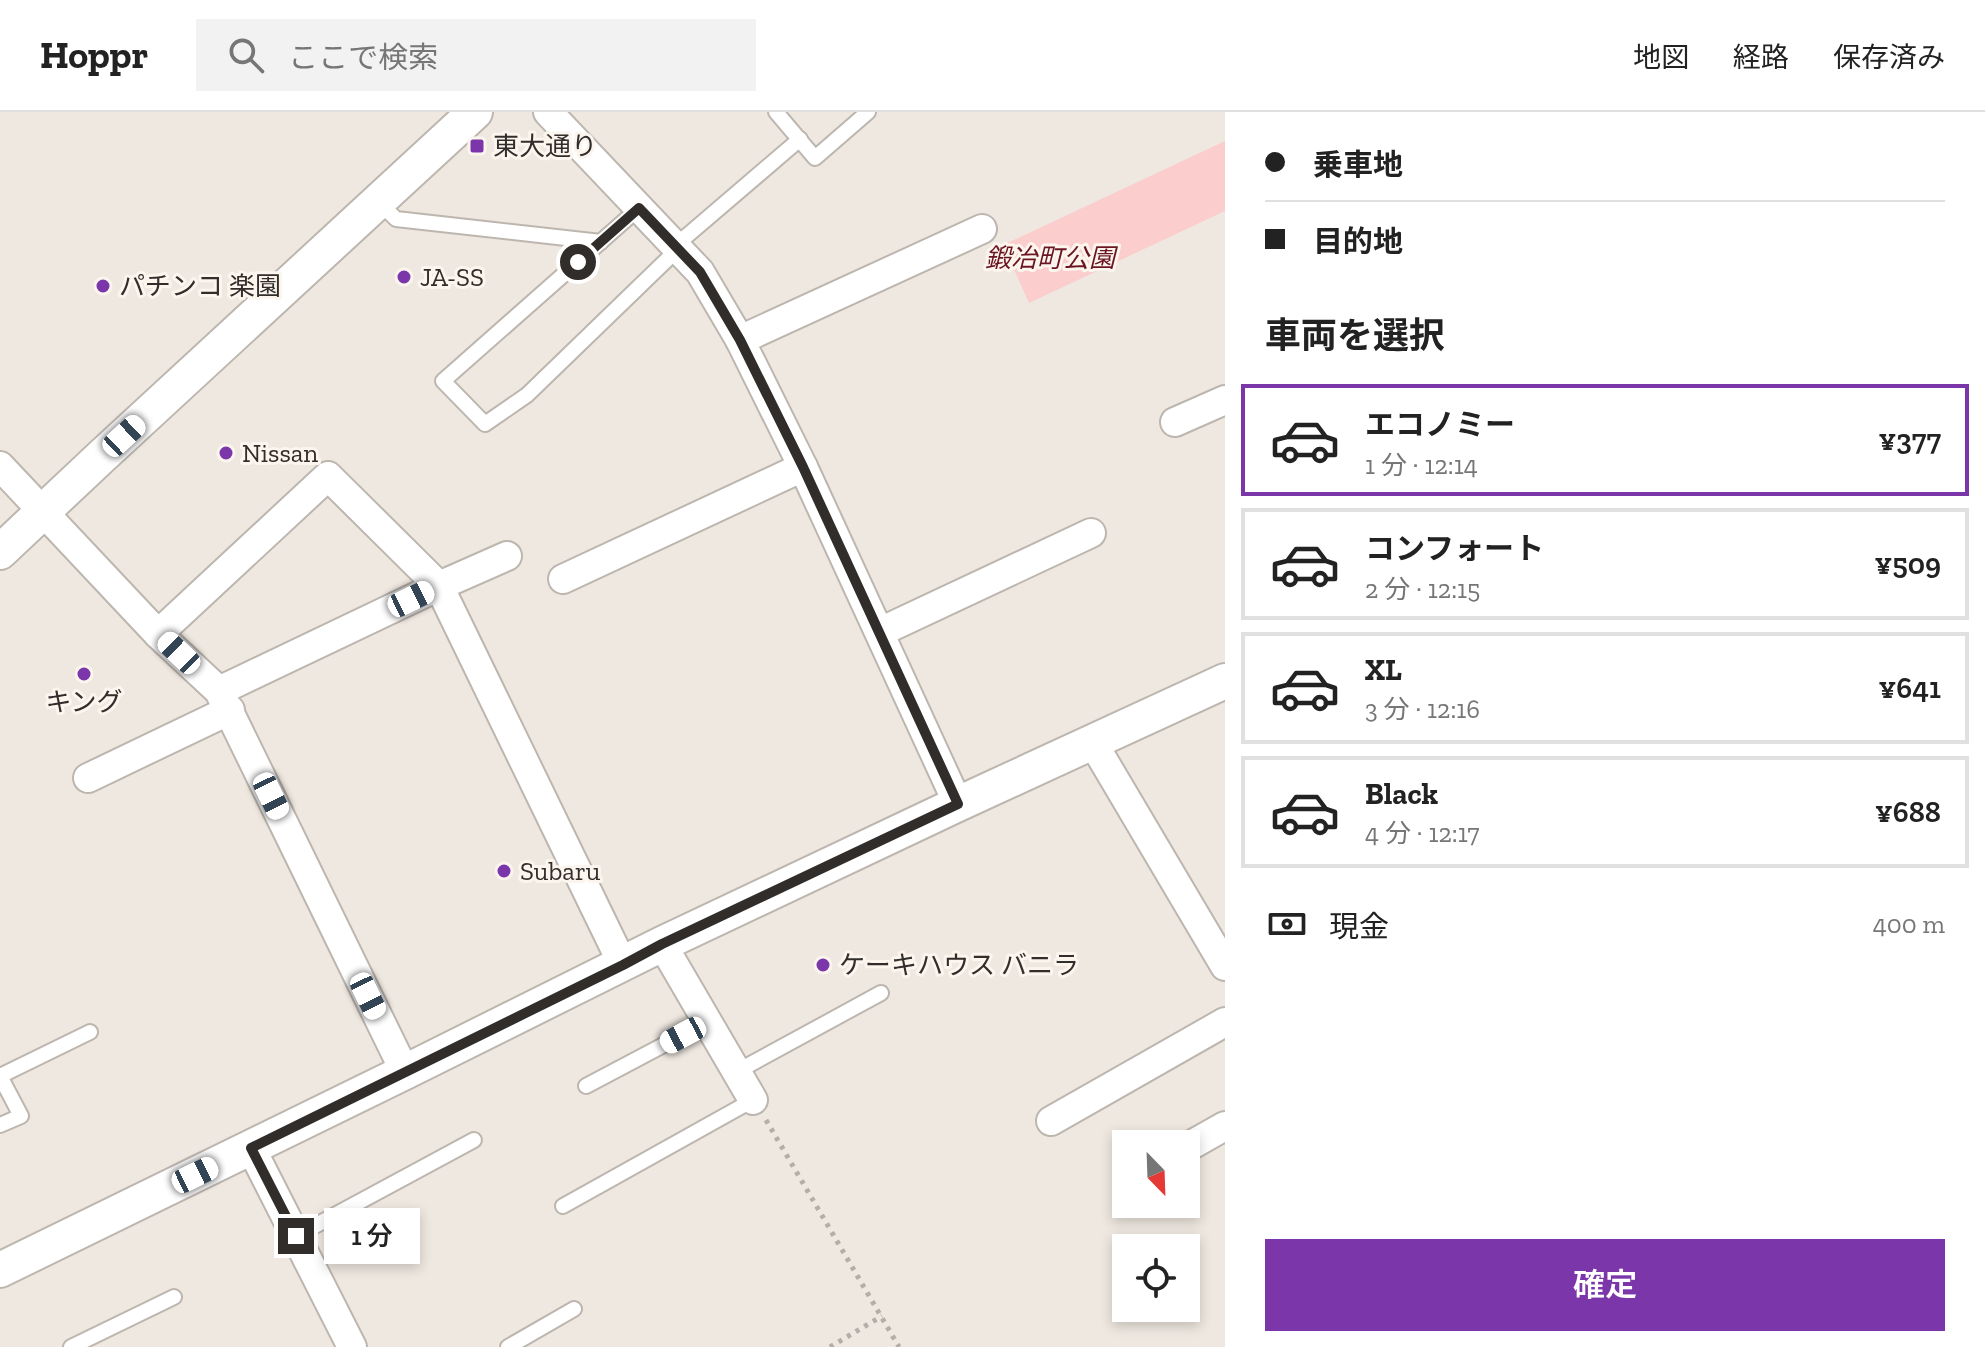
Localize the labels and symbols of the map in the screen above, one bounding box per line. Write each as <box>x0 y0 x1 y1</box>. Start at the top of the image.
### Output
place label: 東大通り <box>493 130 597 162</box>
marker: 東大通り <box>468 137 486 155</box>
park label: 鍛冶町公園 <box>985 242 1119 274</box>
route start <box>560 244 596 280</box>
place label: JA-SS <box>420 261 484 293</box>
marker: JA-SS <box>395 268 413 286</box>
place label: パチンコ 楽園 <box>119 270 281 302</box>
marker: パチンコ 楽園 <box>94 277 112 295</box>
car <box>98 411 150 461</box>
place label: Nissan <box>242 437 318 469</box>
marker: Nissan <box>217 444 235 462</box>
car <box>384 578 438 620</box>
car <box>153 628 205 678</box>
marker: キング <box>75 665 93 683</box>
place label: キング <box>45 686 123 718</box>
car <box>250 769 292 823</box>
place label: Subaru <box>520 855 601 887</box>
marker: Subaru <box>495 862 513 880</box>
place label: ケーキハウス バニラ <box>839 949 1079 981</box>
marker: ケーキハウス バニラ <box>814 956 832 974</box>
car <box>347 969 389 1023</box>
car <box>656 1013 710 1057</box>
north arrow <box>1112 1130 1200 1218</box>
car <box>168 1154 222 1196</box>
callout: 1 分 <box>324 1208 420 1264</box>
route end <box>278 1218 314 1254</box>

